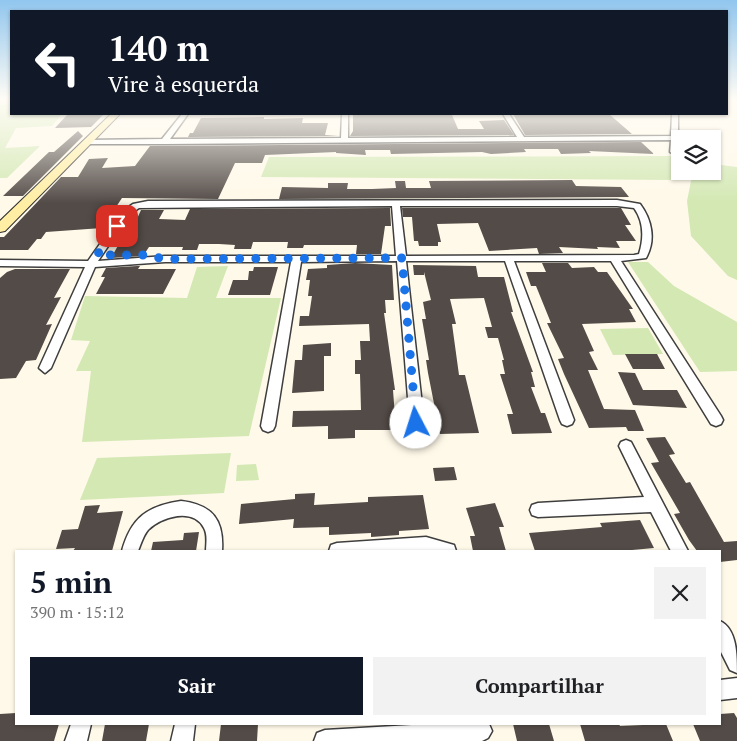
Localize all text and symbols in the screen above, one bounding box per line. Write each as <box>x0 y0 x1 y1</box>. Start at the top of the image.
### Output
text: 140 m <box>108 25 209 71</box>
icon: left <box>25 30 90 95</box>
text: Vire à esquerda <box>108 69 259 98</box>
map controls <box>671 130 721 180</box>
button: layers <box>671 130 721 180</box>
pin <box>96 205 138 247</box>
icon: arrive <box>103 212 131 240</box>
position arrow <box>389 396 441 448</box>
text: 5 min <box>30 562 112 602</box>
button: close <box>654 567 706 619</box>
text: 390 m · 15:12 <box>30 601 124 623</box>
button: Sair <box>30 657 363 715</box>
button: Compartilhar <box>373 657 706 715</box>

